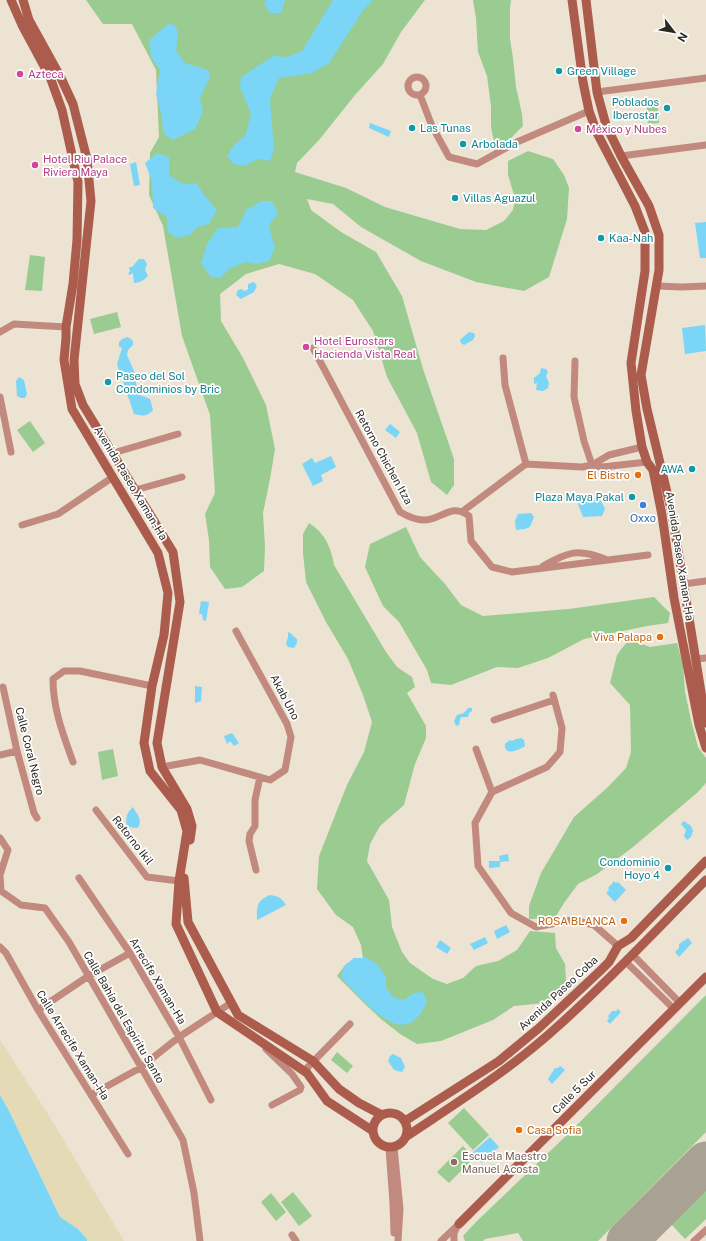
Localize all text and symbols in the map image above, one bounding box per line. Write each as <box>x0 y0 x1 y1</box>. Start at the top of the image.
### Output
north arrow <box>654 12 694 52</box>
text: N <box>675 30 690 44</box>
place label: Green Village <box>567 65 636 77</box>
marker: Green Village <box>554 66 564 76</box>
place label: Azteca <box>28 68 64 80</box>
marker: Azteca <box>15 69 25 79</box>
place label: Poblados Iberostar <box>612 96 659 121</box>
marker: Poblados Iberostar <box>662 103 672 113</box>
place label: Las Tunas <box>420 122 471 134</box>
marker: Las Tunas <box>407 123 417 133</box>
place label: México y Nubes <box>586 123 667 135</box>
marker: México y Nubes <box>573 124 583 134</box>
place label: Arbolada <box>471 138 518 150</box>
marker: Arbolada <box>458 139 468 149</box>
place label: Hotel Riu Palace Riviera Maya <box>43 153 127 178</box>
marker: Hotel Riu Palace Riviera Maya <box>30 160 40 170</box>
place label: Villas Aguazul <box>463 192 536 204</box>
marker: Villas Aguazul <box>450 193 460 203</box>
place label: Kaa-Nah <box>609 232 653 244</box>
marker: Kaa-Nah <box>596 233 606 243</box>
place label: Hotel Eurostars Hacienda Vista Real <box>314 335 416 360</box>
marker: Hotel Eurostars Hacienda Vista Real <box>301 342 311 352</box>
place label: Paseo del Sol Condominios by Bric <box>116 370 220 395</box>
marker: Paseo del Sol Condominios by Bric <box>103 377 113 387</box>
street label: Retorno Chichen Itza <box>353 408 415 506</box>
street label: Avenida Paseo Xaman-Ha <box>92 424 170 542</box>
place label: AWA <box>660 463 684 475</box>
marker: AWA <box>687 464 697 474</box>
place label: El Bistro <box>587 469 630 481</box>
marker: El Bistro <box>633 470 643 480</box>
street label: Avenida Paseo Xaman-Ha <box>664 490 696 622</box>
place label: Plaza Maya Pakal <box>535 491 624 503</box>
marker: Plaza Maya Pakal <box>627 492 637 502</box>
marker: Oxxo <box>638 500 648 510</box>
place label: Oxxo <box>630 512 656 524</box>
place label: Viva Palapa <box>593 631 652 643</box>
marker: Viva Palapa <box>655 632 665 642</box>
street label: Akab Uno <box>268 672 302 722</box>
street label: Calle Coral Negro <box>13 706 47 796</box>
street label: Retorno Ikil <box>110 813 156 867</box>
place label: Condominio Hoyo 4 <box>599 856 660 881</box>
marker: Condominio Hoyo 4 <box>663 863 673 873</box>
place label: ROSA BLANCA <box>538 915 616 927</box>
marker: ROSA BLANCA <box>619 916 629 926</box>
street label: Arrecife Xaman-Ha <box>127 936 189 1026</box>
street label: Calle Bahía del Espiritu Santo <box>81 949 167 1085</box>
street label: Avenida Paseo Coba <box>516 953 600 1033</box>
street label: Calle Arrecife Xaman-Ha <box>34 988 112 1102</box>
street label: Calle 5 Sur <box>550 1068 598 1116</box>
place label: Casa Sofia <box>527 1124 581 1136</box>
marker: Casa Sofia <box>514 1125 524 1135</box>
place label: Escuela Maestro Manuel Acosta <box>462 1150 547 1175</box>
marker: Escuela Maestro Manuel Acosta <box>449 1157 459 1167</box>

